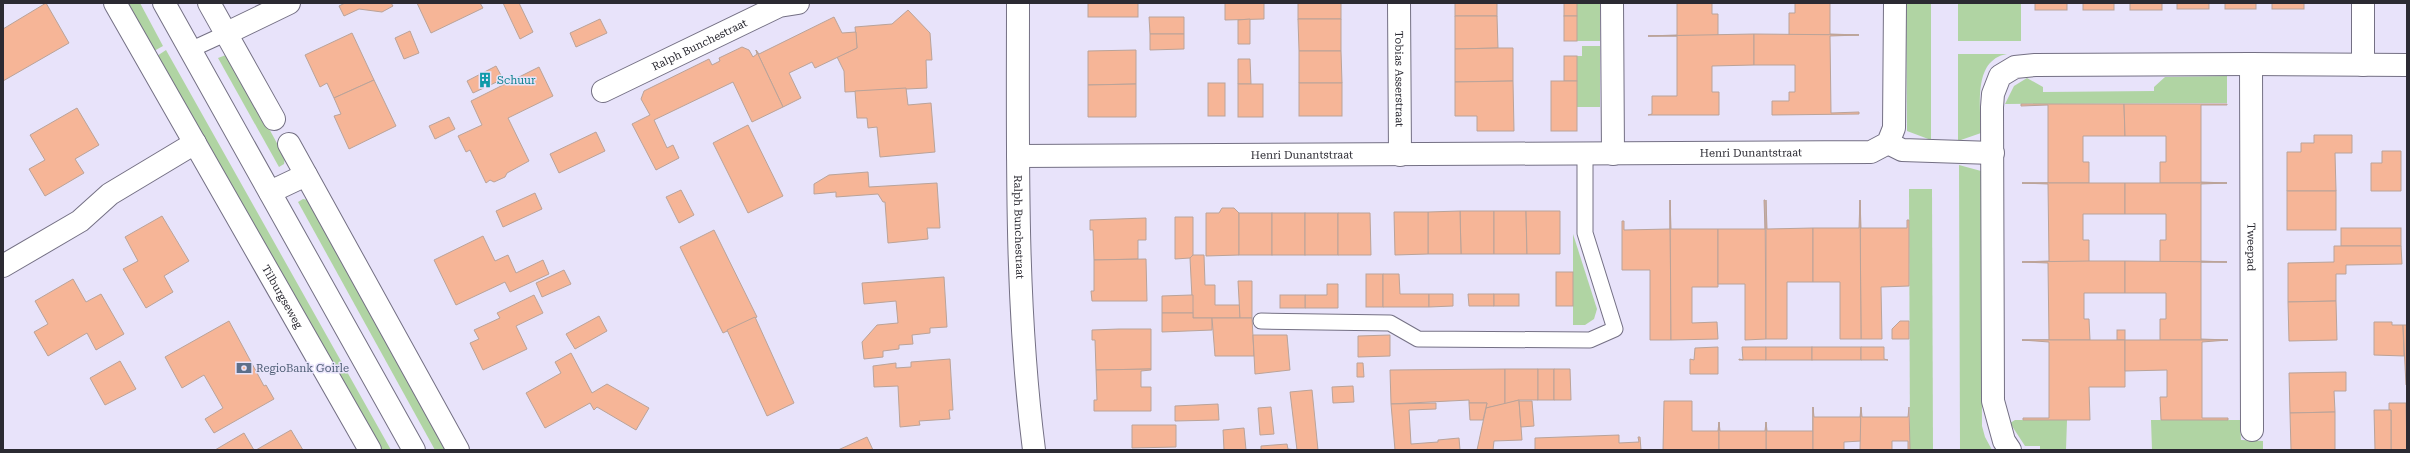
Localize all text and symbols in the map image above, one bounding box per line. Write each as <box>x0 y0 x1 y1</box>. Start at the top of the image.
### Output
street label: Ralph Bunchestraat <box>650 16 749 73</box>
street label: Tobias Asserstraat <box>1392 31 1406 127</box>
building icon: Schuur <box>476 71 494 89</box>
place label: Schuur <box>497 74 536 87</box>
street label: Henri Dunantstraat <box>1700 146 1802 160</box>
street label: Henri Dunantstraat <box>1251 148 1353 162</box>
street label: Ralph Bunchestraat <box>1011 175 1026 279</box>
street label: Tweepad <box>2244 223 2258 271</box>
street label: Tilburgseweg <box>259 263 306 332</box>
bank icon: RegioBank Goirle <box>235 359 253 377</box>
place label: RegioBank Goirle <box>256 362 349 375</box>

